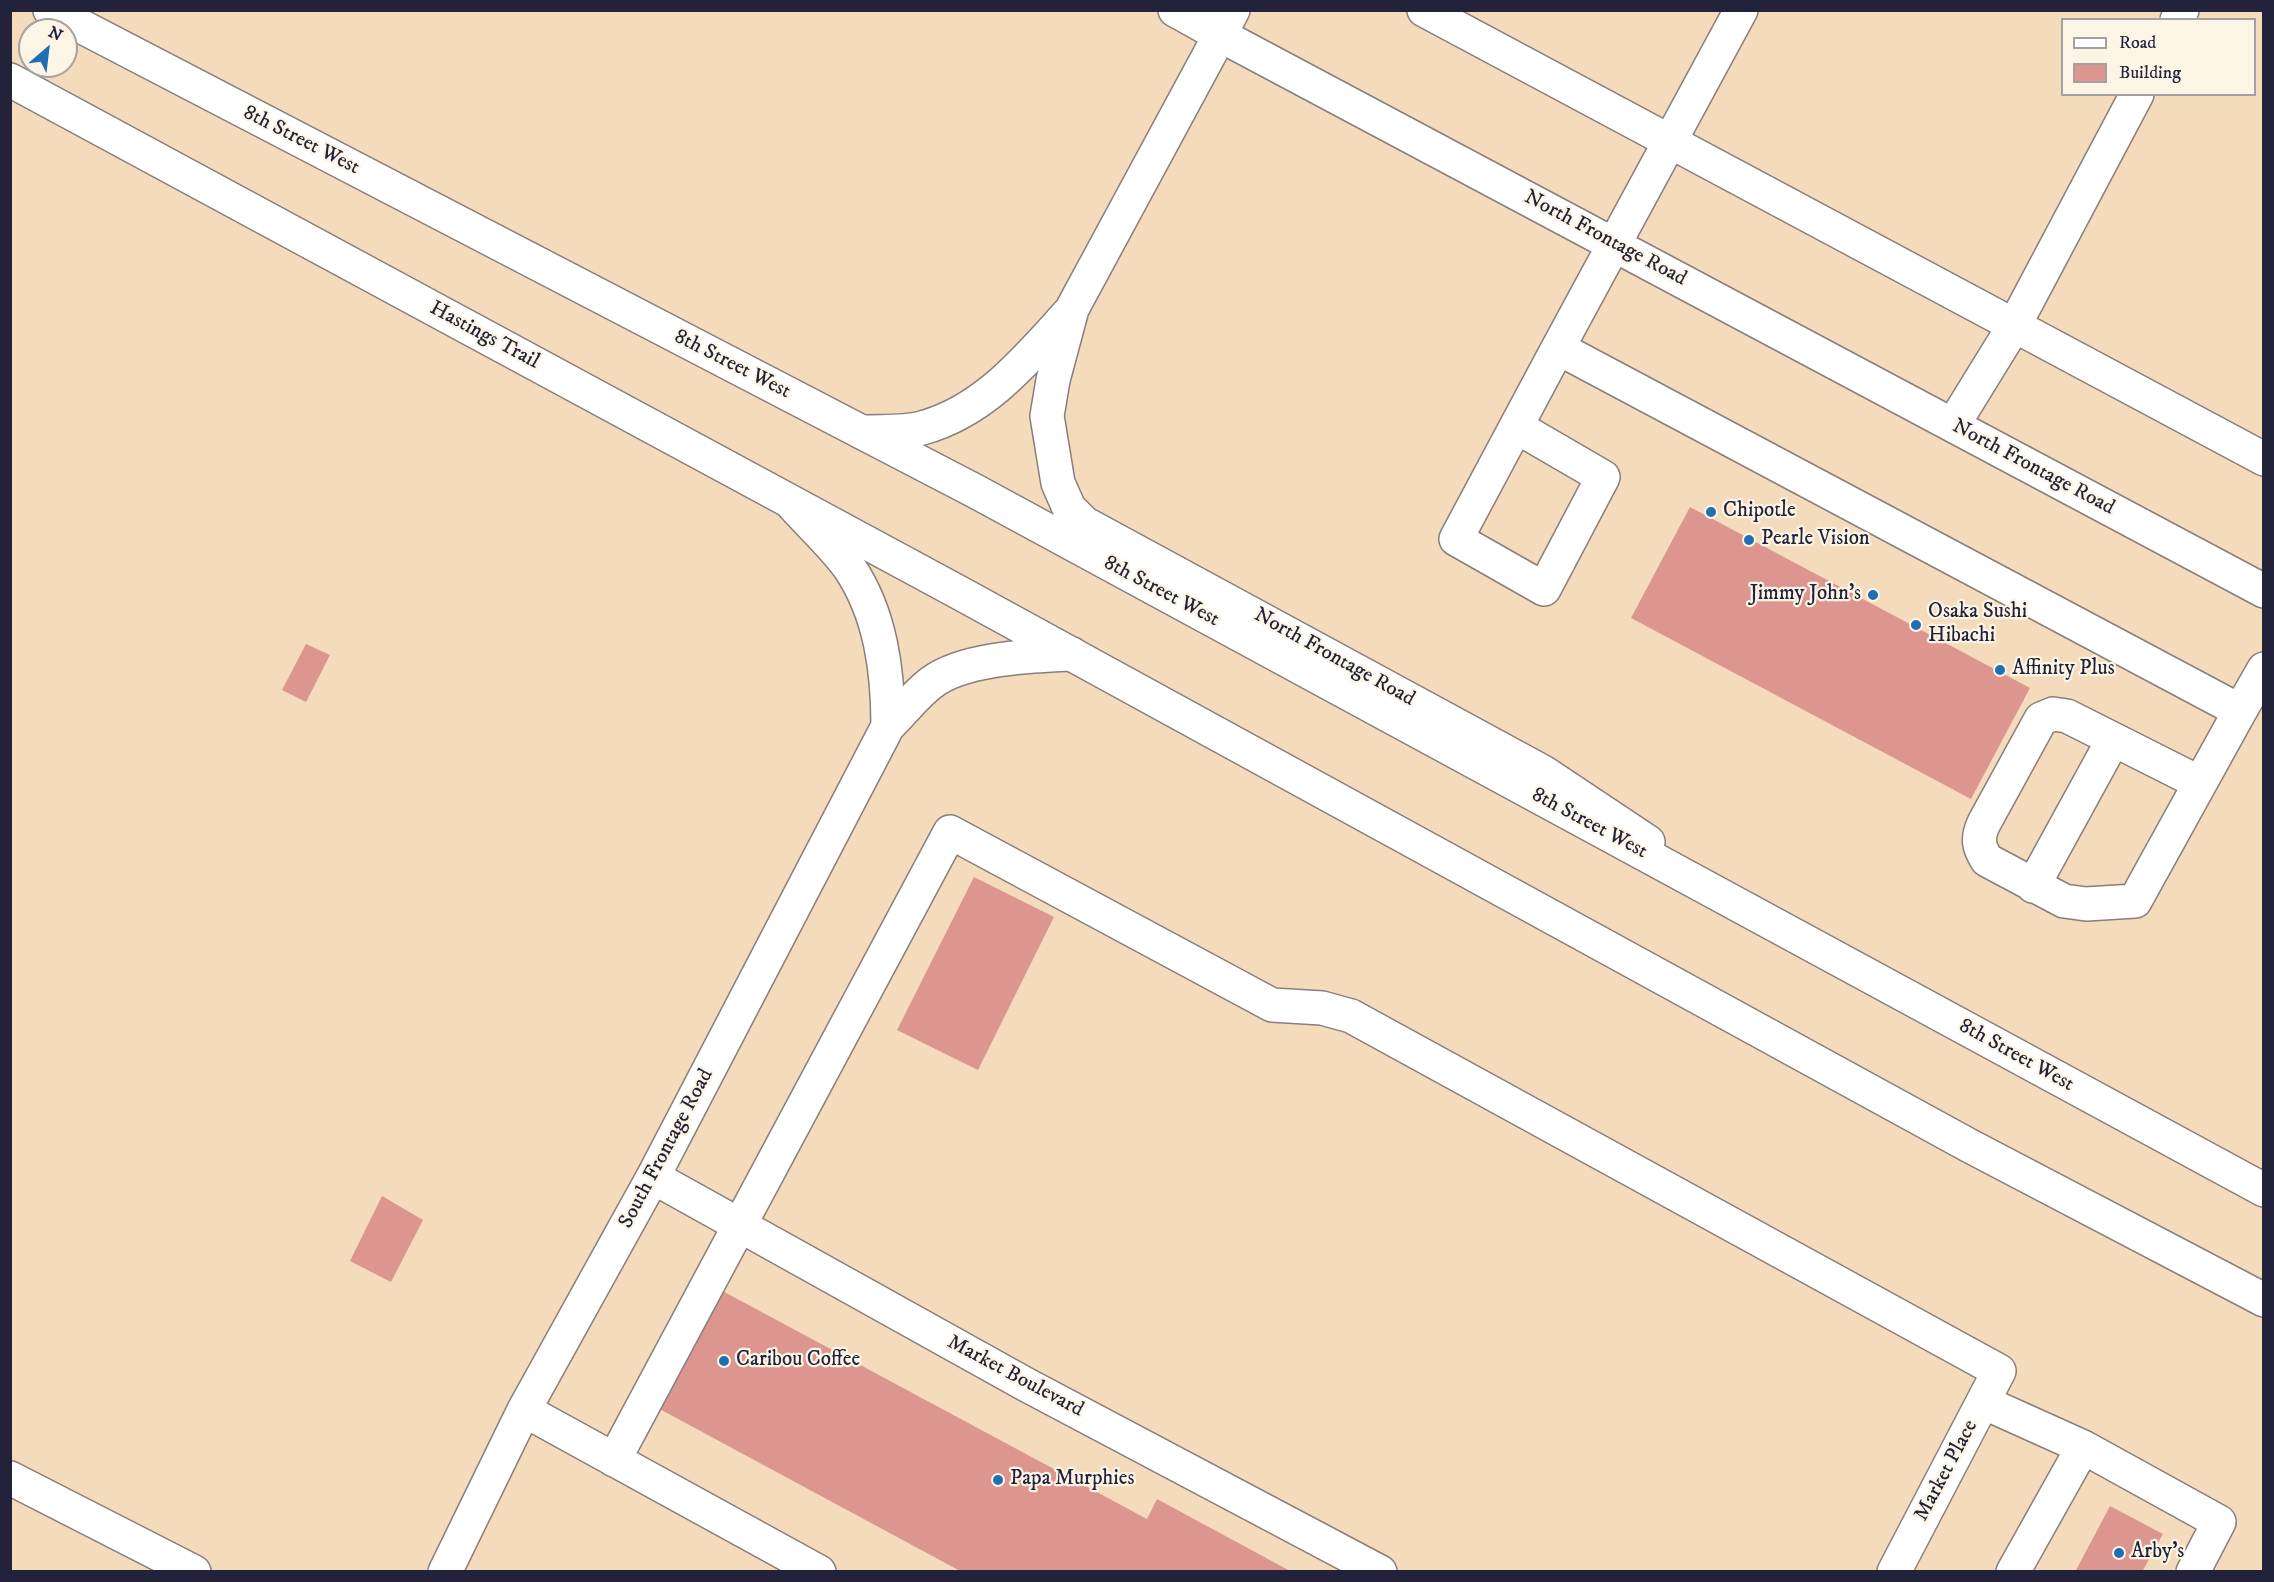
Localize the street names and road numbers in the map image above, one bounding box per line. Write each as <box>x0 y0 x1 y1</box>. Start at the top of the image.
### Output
street label: 8th Street West <box>238 101 364 181</box>
street label: North Frontage Road <box>1519 186 1691 292</box>
street label: Hastings Trail <box>425 297 543 375</box>
street label: 8th Street West <box>669 325 795 405</box>
street label: North Frontage Road <box>1947 415 2119 521</box>
street label: 8th Street West <box>1099 551 1223 633</box>
street label: North Frontage Road <box>1249 603 1419 713</box>
street label: 8th Street West <box>1527 783 1651 865</box>
street label: 8th Street West <box>1954 1014 2078 1098</box>
street label: South Frontage Road <box>614 1065 720 1233</box>
street label: Market Boulevard <box>942 1330 1088 1424</box>
street label: Market Place <box>1910 1416 1984 1526</box>

